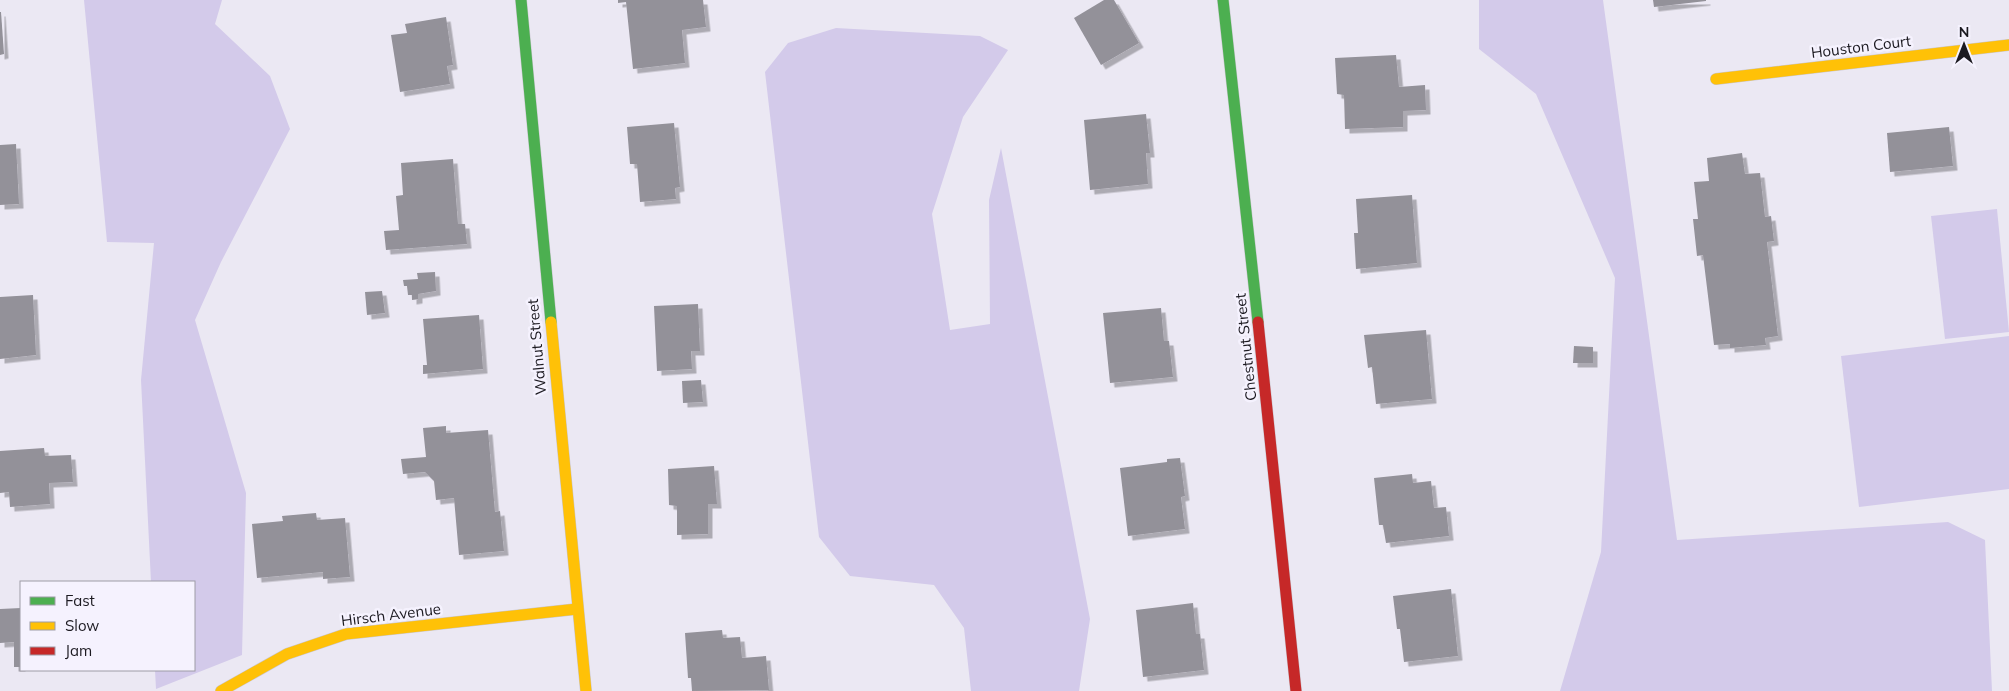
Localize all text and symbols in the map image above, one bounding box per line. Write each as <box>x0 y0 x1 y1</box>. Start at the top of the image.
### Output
north arrow <box>1939 20 1989 70</box>
text: N <box>1959 23 1969 41</box>
street label: Houston Court <box>1810 31 1912 62</box>
street label: Chestnut Street <box>1230 292 1261 402</box>
street label: Walnut Street <box>523 298 550 396</box>
legend <box>20 581 195 671</box>
text: Fast <box>65 591 95 610</box>
street label: Hirsch Avenue <box>340 599 442 630</box>
text: Slow <box>65 616 99 635</box>
text: Jam <box>65 641 92 660</box>

